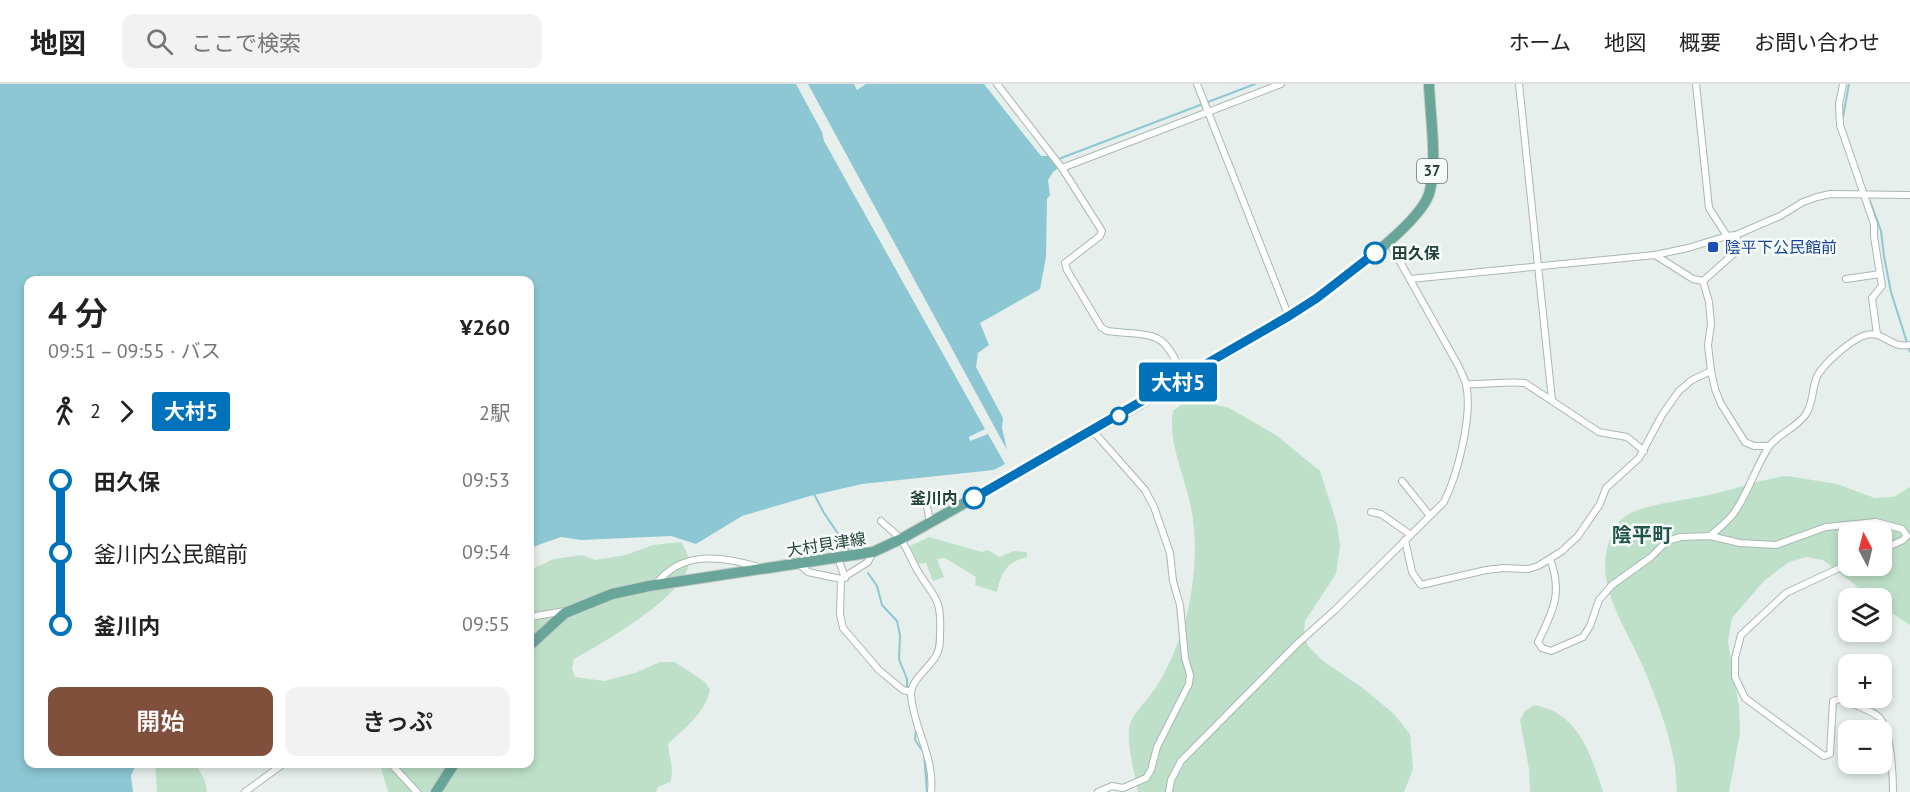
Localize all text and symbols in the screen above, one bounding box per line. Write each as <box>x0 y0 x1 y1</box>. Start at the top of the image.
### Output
search box <box>122 14 542 68</box>
text: 地図 <box>30 24 86 61</box>
icon: search <box>143 25 176 58</box>
text: ここで検索 <box>191 29 301 57</box>
text: ホーム <box>1509 29 1571 56</box>
text: 地図 <box>1604 29 1646 56</box>
text: 概要 <box>1679 29 1721 56</box>
text: お問い合わせ <box>1754 29 1880 56</box>
road number: 37 <box>1417 159 1447 183</box>
place label: 陰平下公民館前 <box>1725 237 1837 257</box>
marker: 陰平下公民館前 <box>1706 240 1720 254</box>
marker: 田久保 <box>1364 242 1386 264</box>
place label: 田久保 <box>1392 243 1440 263</box>
text: 4 分 <box>48 291 108 334</box>
text: ¥260 <box>460 313 510 341</box>
text: 09:51 – 09:55 · バス <box>48 338 221 364</box>
line badge: 大村5 <box>1144 362 1212 402</box>
text: 大村5 <box>1151 369 1205 396</box>
icon: walk <box>48 395 81 428</box>
icon: forward <box>110 395 143 428</box>
text: 2 <box>90 398 101 424</box>
text: 大村5 <box>164 398 218 425</box>
text: 2駅 <box>479 400 510 426</box>
unlabelled marker <box>1110 407 1128 425</box>
text: 09:53 <box>462 467 510 493</box>
text: 田久保 <box>94 468 160 496</box>
marker: 釜川内 <box>963 487 985 509</box>
place label: 釜川内 <box>910 488 958 508</box>
district label: 陰平町 <box>1612 522 1672 548</box>
north arrow <box>1838 522 1892 576</box>
map controls <box>1838 522 1892 774</box>
street label: 大村貝津線 <box>785 528 867 560</box>
text: 09:54 <box>462 539 510 565</box>
text: 釜川内公民館前 <box>94 540 248 568</box>
button: layers <box>1838 588 1892 642</box>
text: 09:55 <box>462 611 510 637</box>
text: 釜川内 <box>94 612 160 640</box>
button: + <box>1838 654 1892 708</box>
button: 開始 <box>48 687 273 756</box>
button: きっぷ <box>285 687 510 756</box>
button: − <box>1838 720 1892 774</box>

